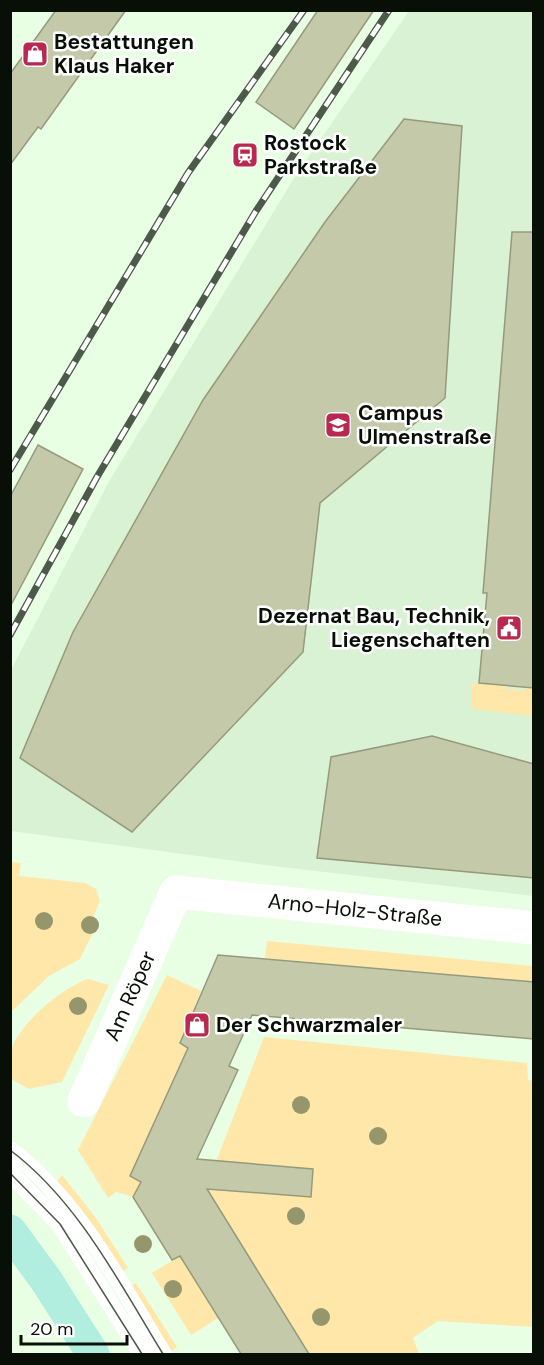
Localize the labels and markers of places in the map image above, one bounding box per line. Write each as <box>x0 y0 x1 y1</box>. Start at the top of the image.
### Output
place label: Bestattungen Klaus Haker <box>54 28 194 80</box>
shop icon: Bestattungen Klaus Haker <box>20 39 50 69</box>
place label: Rostock Parkstraße <box>264 129 377 181</box>
station icon: Rostock Parkstraße <box>230 140 260 170</box>
place label: Campus Ulmenstraße <box>358 399 492 451</box>
school or university icon: Campus Ulmenstraße <box>323 410 353 440</box>
place label: Dezernat Bau, Technik, Liegenschaften <box>258 602 490 654</box>
public building icon: Dezernat Bau, Technik, Liegenschaften <box>494 613 524 643</box>
shop icon: Der Schwarzmaler <box>182 1010 212 1040</box>
place label: Der Schwarzmaler <box>216 1011 403 1039</box>

